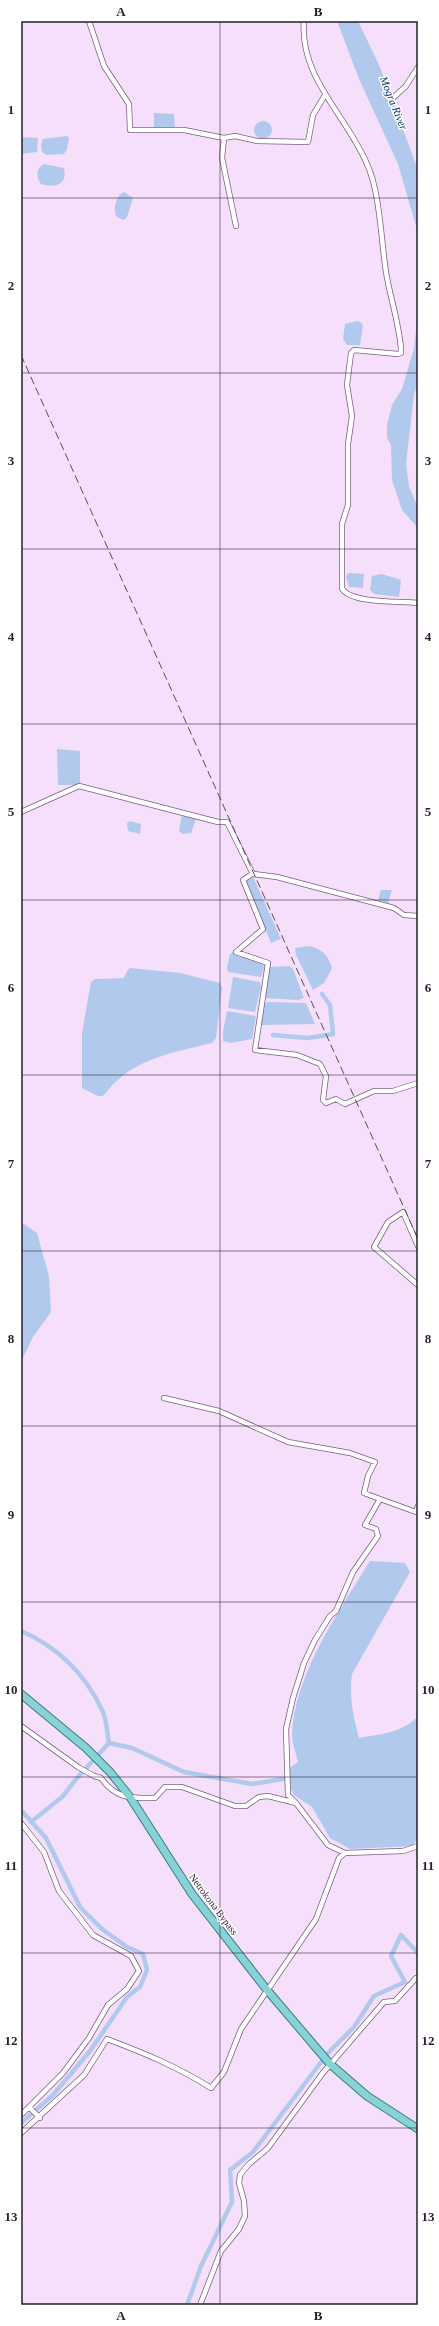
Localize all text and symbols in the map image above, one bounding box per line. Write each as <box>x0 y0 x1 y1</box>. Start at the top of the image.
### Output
text: A <box>116 4 126 19</box>
text: B <box>314 4 323 19</box>
water label: Mogra River <box>377 74 410 132</box>
text: 1 <box>8 102 14 117</box>
text: 1 <box>425 102 431 117</box>
text: 2 <box>8 278 14 293</box>
text: 2 <box>425 278 431 293</box>
text: 3 <box>8 453 15 468</box>
text: 3 <box>425 453 432 468</box>
text: 4 <box>8 629 15 644</box>
text: 4 <box>425 629 432 644</box>
text: 5 <box>8 804 15 819</box>
text: 5 <box>425 804 432 819</box>
text: 6 <box>8 980 15 995</box>
text: 6 <box>425 980 432 995</box>
text: 7 <box>8 1156 15 1171</box>
text: 7 <box>425 1156 432 1171</box>
text: 8 <box>8 1331 15 1346</box>
text: 8 <box>425 1331 432 1346</box>
text: 9 <box>8 1507 15 1522</box>
text: 9 <box>425 1507 432 1522</box>
text: 10 <box>5 1682 18 1697</box>
text: 10 <box>422 1682 435 1697</box>
text: 11 <box>5 1858 17 1873</box>
text: 11 <box>422 1858 434 1873</box>
street label: Netrokona Bypass <box>187 1872 240 1937</box>
text: 12 <box>5 2033 18 2048</box>
text: 12 <box>422 2033 435 2048</box>
text: 13 <box>5 2209 18 2224</box>
text: 13 <box>422 2209 435 2224</box>
text: A <box>116 2308 126 2323</box>
text: B <box>314 2308 323 2323</box>

